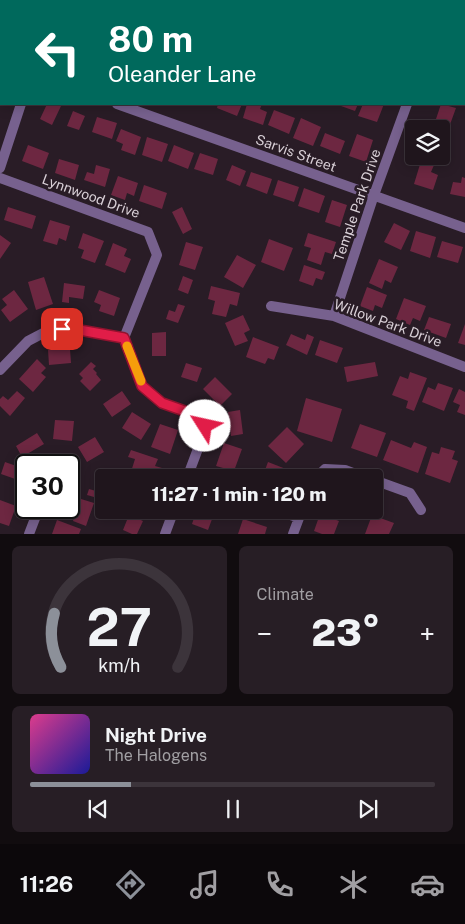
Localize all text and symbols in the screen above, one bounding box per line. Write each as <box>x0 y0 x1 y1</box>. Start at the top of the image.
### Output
text: 80 m <box>108 19 193 60</box>
icon: left <box>25 20 90 85</box>
text: Oleander Lane <box>108 61 257 87</box>
map controls <box>405 120 450 165</box>
button: layers <box>405 120 450 165</box>
street label: Sarvis Street <box>254 131 338 175</box>
street label: Temple Park Drive <box>330 147 384 263</box>
street label: Lynnwood Drive <box>40 171 142 221</box>
street label: Willow Park Drive <box>332 296 444 350</box>
pin <box>41 308 83 350</box>
icon: arrive <box>48 315 76 343</box>
position arrow <box>178 399 230 451</box>
speed limit sign: 30 <box>15 454 80 519</box>
text: 11:27 · 1 min · 120 m <box>151 483 327 505</box>
text: Climate <box>257 585 314 604</box>
text: 27 <box>86 597 152 658</box>
text: 23° <box>311 610 380 655</box>
text: − <box>257 617 272 650</box>
text: + <box>419 617 435 650</box>
text: km/h <box>98 655 140 676</box>
text: Night Drive <box>105 724 207 746</box>
text: The Halogens <box>105 746 207 765</box>
icon: previous <box>84 795 112 823</box>
icon: pause <box>219 795 247 823</box>
icon: next <box>354 795 382 823</box>
icon: directions <box>113 867 148 902</box>
icon: music <box>187 867 222 902</box>
icon: phone <box>262 867 297 902</box>
icon: climate <box>336 867 371 902</box>
icon: car <box>410 867 445 902</box>
text: 11:26 <box>20 871 73 897</box>

